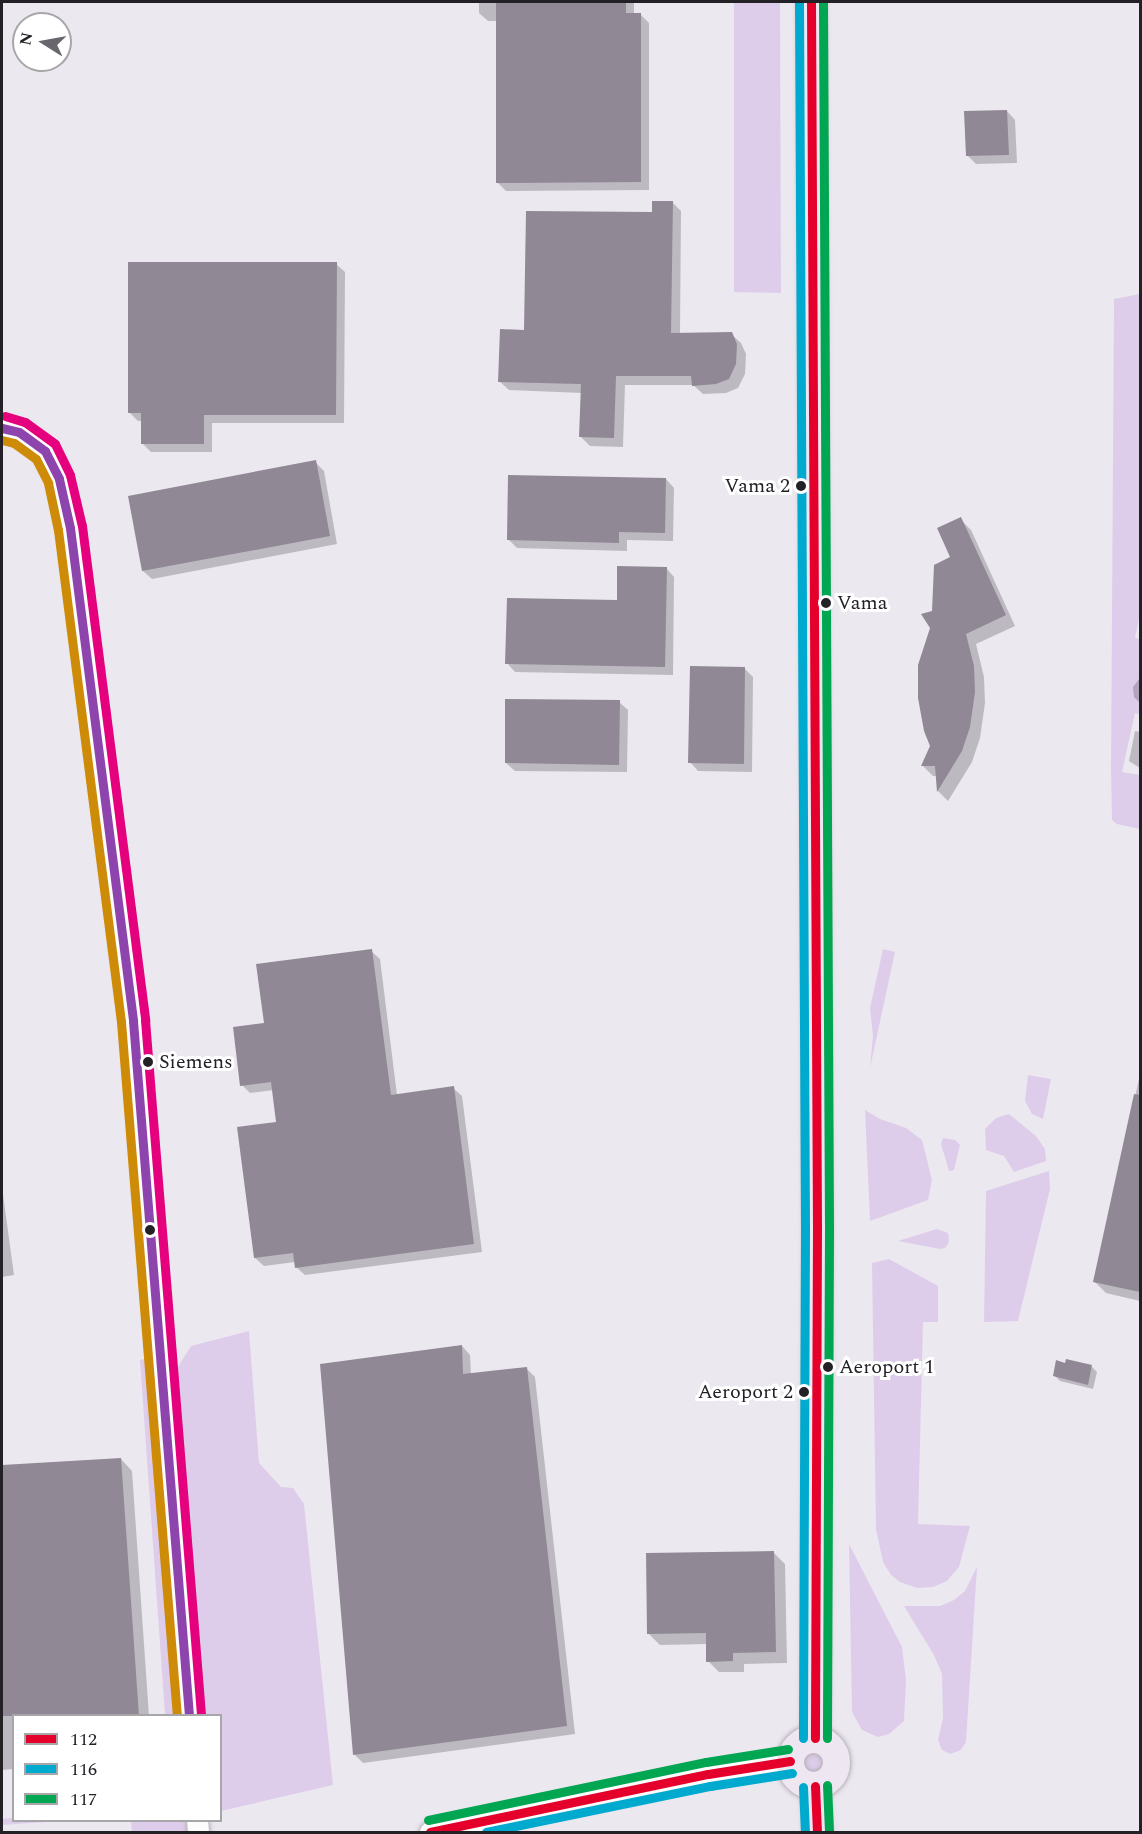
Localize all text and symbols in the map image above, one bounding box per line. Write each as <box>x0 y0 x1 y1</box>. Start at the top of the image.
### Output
north arrow <box>12 12 72 72</box>
text: N <box>13 30 39 48</box>
place label: Vama 2 <box>725 474 790 498</box>
marker: Vama 2 <box>795 480 807 492</box>
place label: Vama <box>837 591 887 615</box>
marker: Vama <box>820 597 832 609</box>
place label: Siemens <box>159 1050 233 1074</box>
marker: Siemens <box>142 1056 154 1068</box>
unlabelled marker <box>144 1224 156 1236</box>
place label: Aeroport 1 <box>839 1355 934 1379</box>
marker: Aeroport 1 <box>822 1361 834 1373</box>
place label: Aeroport 2 <box>698 1380 793 1404</box>
marker: Aeroport 2 <box>798 1386 810 1398</box>
legend <box>12 1714 222 1822</box>
text: 112 <box>70 1726 97 1753</box>
text: 116 <box>70 1756 97 1783</box>
text: 117 <box>70 1786 97 1813</box>

